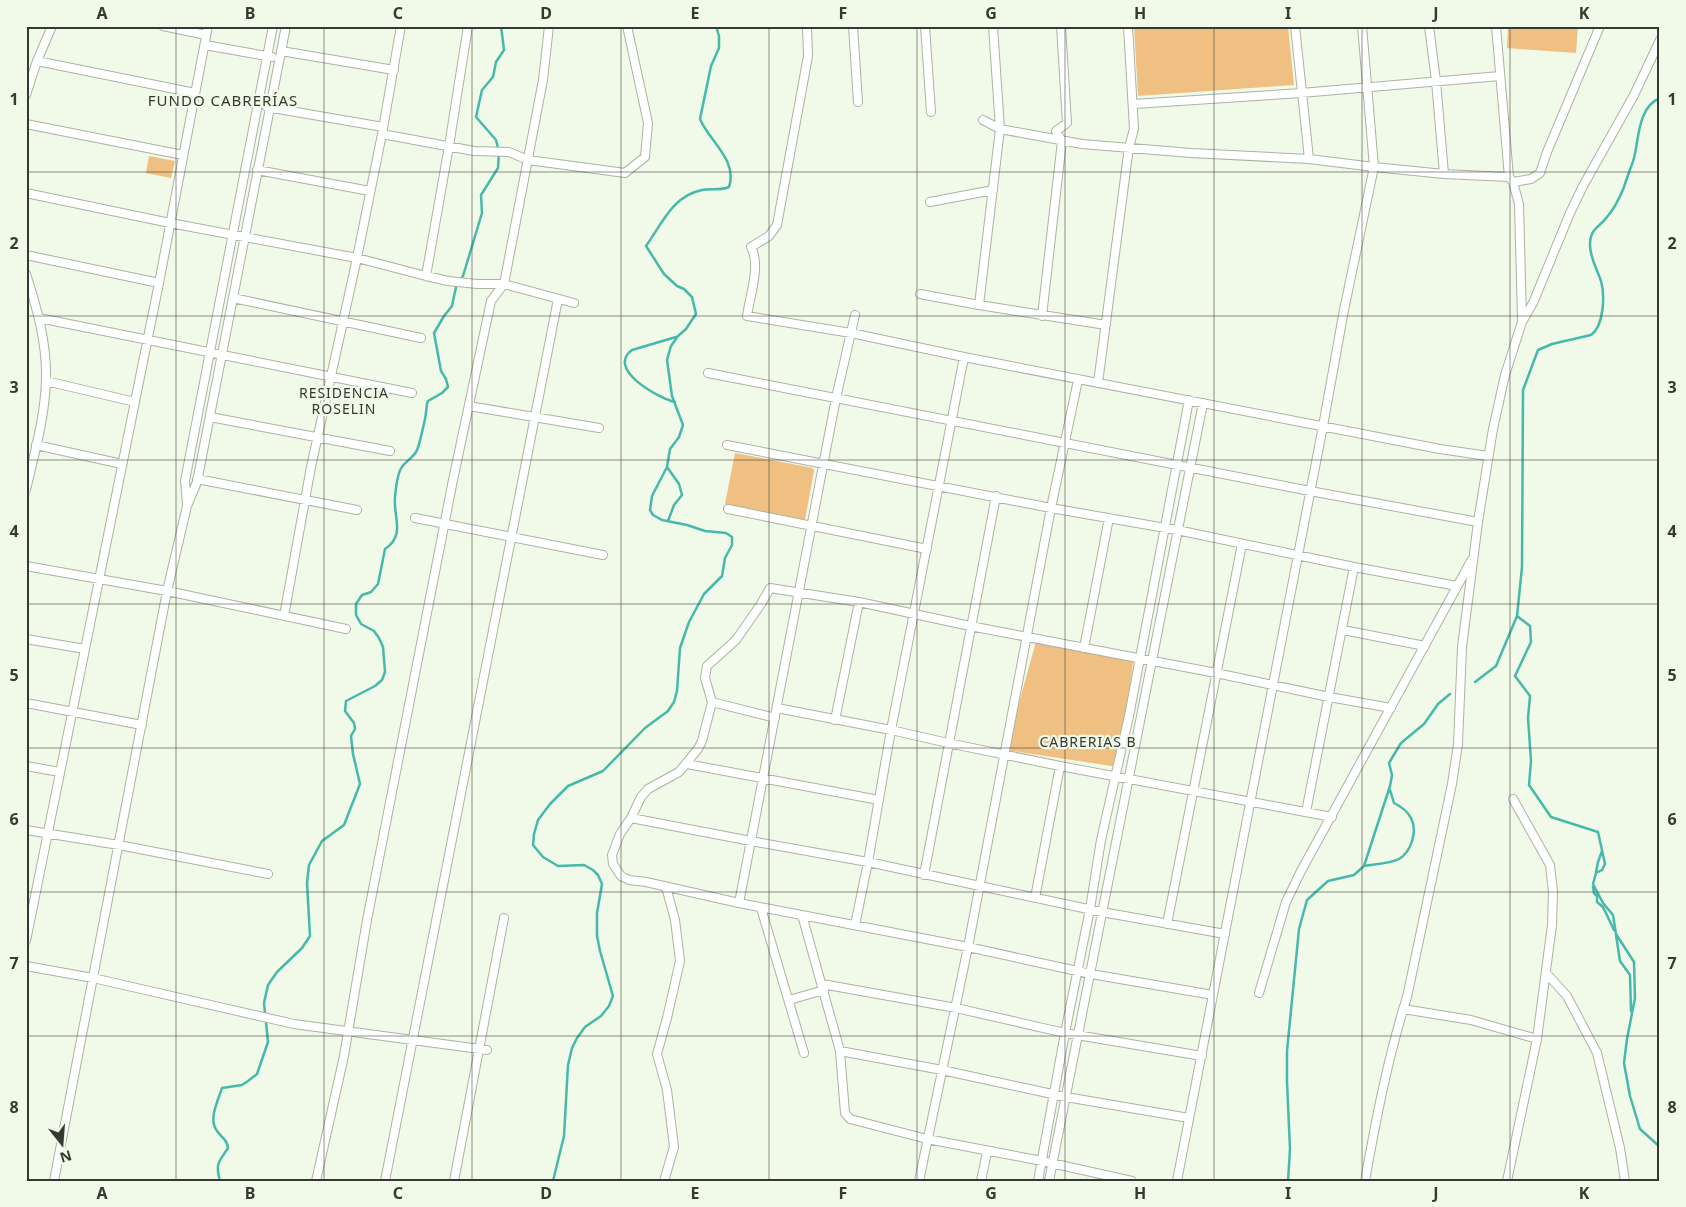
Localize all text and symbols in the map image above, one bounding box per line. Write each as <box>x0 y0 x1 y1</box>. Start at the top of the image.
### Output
text: A <box>96 2 108 24</box>
text: B <box>245 2 255 24</box>
text: C <box>393 2 403 24</box>
text: D <box>540 2 552 24</box>
text: E <box>691 2 700 24</box>
text: F <box>839 2 847 24</box>
text: G <box>985 2 997 24</box>
text: H <box>1134 2 1146 24</box>
text: I <box>1285 2 1291 24</box>
text: J <box>1431 2 1439 24</box>
text: K <box>1579 2 1590 24</box>
text: 1 <box>9 88 19 110</box>
text: 1 <box>1667 88 1677 110</box>
district label: FUNDO CABRERÍAS <box>148 90 298 110</box>
text: 2 <box>9 232 19 254</box>
text: 2 <box>1667 232 1677 254</box>
text: 3 <box>9 376 19 398</box>
text: 3 <box>1667 376 1677 398</box>
district label: RESIDENCIA ROSELIN <box>299 383 389 418</box>
text: 4 <box>9 520 19 542</box>
text: 4 <box>1667 520 1677 542</box>
text: 5 <box>9 664 19 686</box>
text: 5 <box>1667 664 1677 686</box>
district label: CABRERIAS B <box>1039 732 1137 751</box>
text: 6 <box>9 808 19 830</box>
text: 6 <box>1667 808 1677 830</box>
text: 7 <box>9 952 19 974</box>
text: 7 <box>1667 952 1677 974</box>
text: 8 <box>9 1096 19 1118</box>
text: 8 <box>1667 1096 1677 1118</box>
north arrow <box>38 1120 88 1170</box>
text: N <box>58 1146 74 1168</box>
text: A <box>96 1182 108 1204</box>
text: B <box>245 1182 255 1204</box>
text: C <box>393 1182 403 1204</box>
text: D <box>540 1182 552 1204</box>
text: E <box>691 1182 700 1204</box>
text: F <box>839 1182 847 1204</box>
text: G <box>985 1182 997 1204</box>
text: H <box>1134 1182 1146 1204</box>
text: I <box>1285 1182 1291 1204</box>
text: J <box>1431 1182 1439 1204</box>
text: K <box>1579 1182 1590 1204</box>

